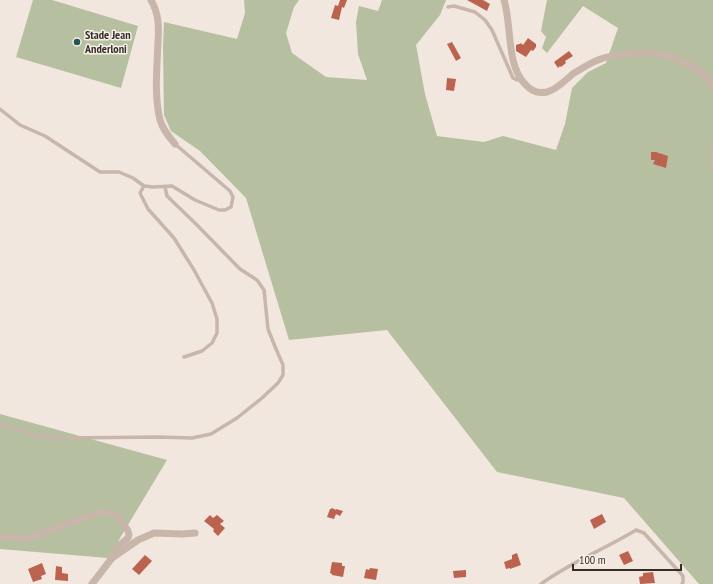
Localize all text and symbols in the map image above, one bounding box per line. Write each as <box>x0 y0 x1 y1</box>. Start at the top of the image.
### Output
place label: Stade Jean Anderloni <box>84 27 131 56</box>
marker: Stade Jean Anderloni <box>72 37 82 47</box>
scale bar <box>573 546 681 572</box>
text: 100 m <box>579 552 606 567</box>

